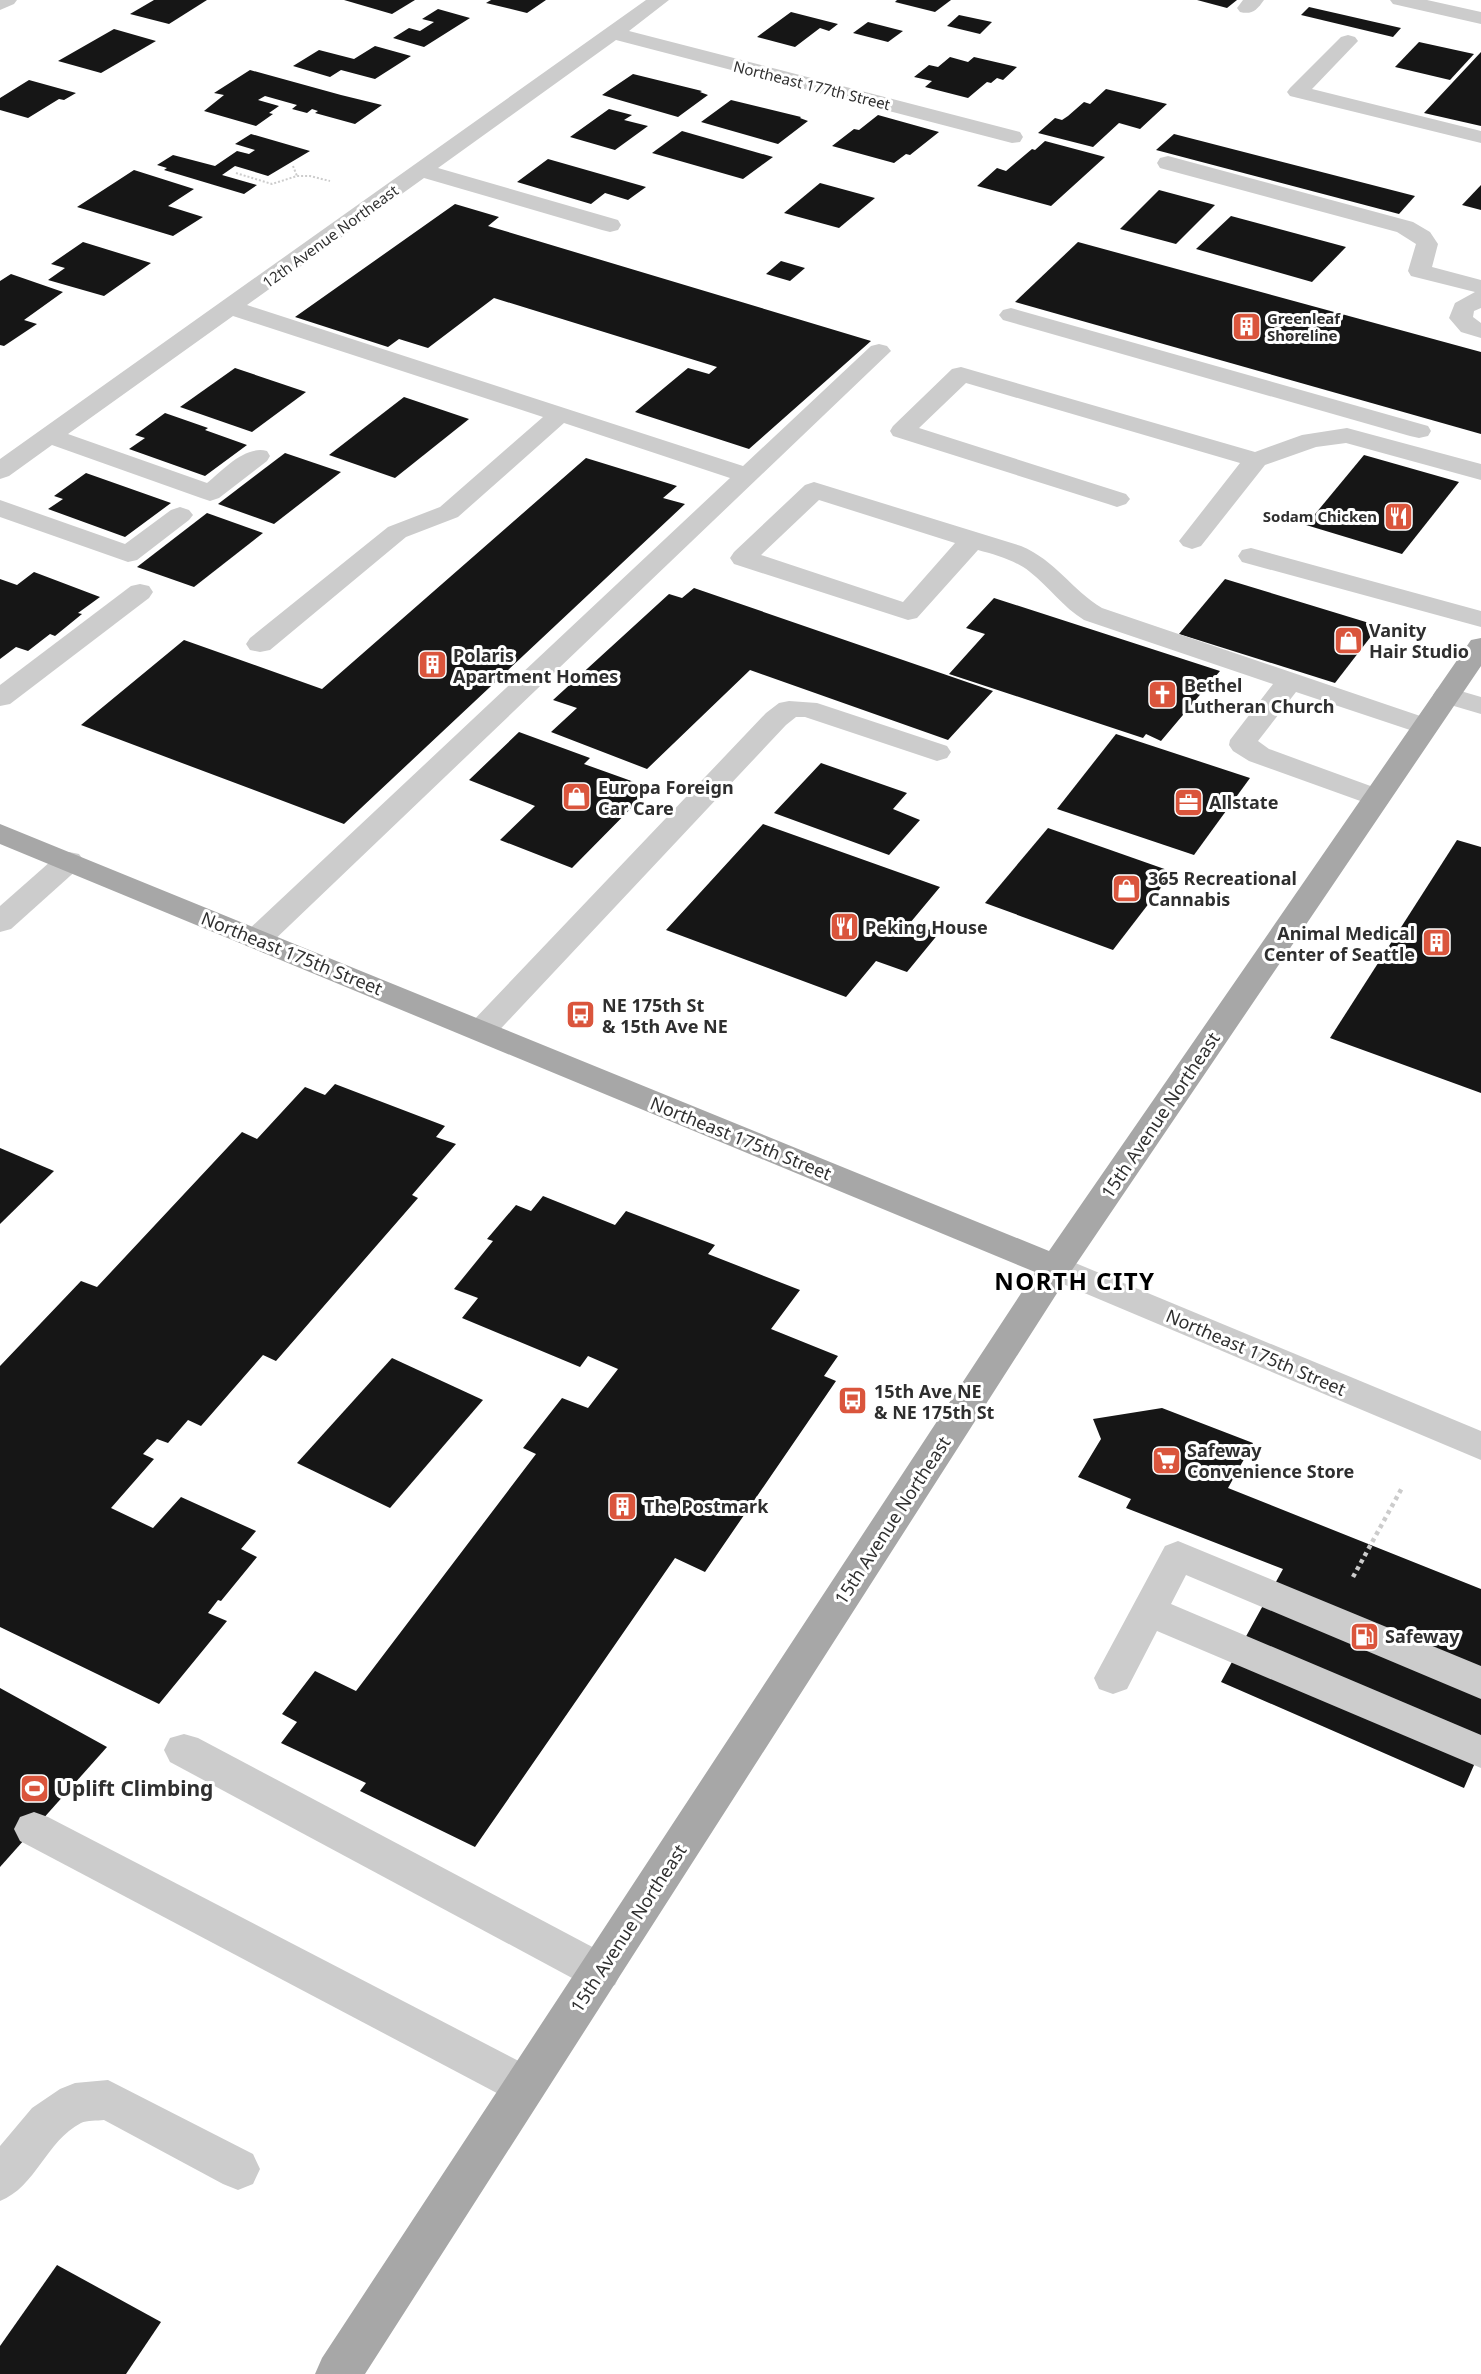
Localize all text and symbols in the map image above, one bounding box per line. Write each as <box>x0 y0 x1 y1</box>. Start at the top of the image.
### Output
street label: Northeast 177th Street <box>732 56 893 114</box>
street label: 12th Avenue Northeast <box>258 180 402 292</box>
place label: Greenleaf Shoreline <box>1267 308 1341 345</box>
building icon: Greenleaf Shoreline <box>1230 311 1262 343</box>
restaurant icon: Sodam Chicken <box>1382 500 1414 532</box>
place label: Sodam Chicken <box>1263 506 1377 526</box>
place label: Vanity Hair Studio <box>1369 618 1469 663</box>
shop icon: Vanity Hair Studio <box>1332 624 1364 656</box>
place label: Polaris Apartment Homes <box>453 643 618 688</box>
building icon: Polaris Apartment Homes <box>416 649 448 681</box>
place label: Bethel Lutheran Church <box>1184 673 1335 718</box>
church icon: Bethel Lutheran Church <box>1147 679 1179 711</box>
place label: Europa Foreign Car Care <box>598 775 734 820</box>
shop icon: Europa Foreign Car Care <box>561 781 593 813</box>
office icon: Allstate <box>1172 786 1204 818</box>
place label: Allstate <box>1209 790 1278 814</box>
place label: 365 Recreational Cannabis <box>1148 866 1297 911</box>
shop icon: 365 Recreational Cannabis <box>1111 872 1143 904</box>
street label: Northeast 175th Street <box>198 906 386 1000</box>
restaurant icon: Peking House <box>828 911 860 943</box>
place label: Peking House <box>865 915 988 939</box>
place label: Animal Medical Center of Seattle <box>1264 921 1415 966</box>
building icon: Animal Medical Center of Seattle <box>1420 927 1452 959</box>
place label: NE 175th St & 15th Ave NE <box>602 993 728 1038</box>
bus stop icon: NE 175th St & 15th Ave NE <box>565 999 597 1031</box>
street label: 15th Avenue Northeast <box>1095 1027 1225 1203</box>
street label: Northeast 175th Street <box>647 1091 835 1185</box>
district label: NORTH CITY <box>994 1264 1156 1297</box>
street label: Northeast 175th Street <box>1162 1303 1350 1401</box>
place label: 15th Ave NE & NE 175th St <box>874 1379 995 1424</box>
bus stop icon: 15th Ave NE & NE 175th St <box>837 1385 869 1417</box>
street label: 15th Avenue Northeast <box>829 1431 956 1609</box>
place label: Safeway Convenience Store <box>1187 1438 1354 1483</box>
supermarket icon: Safeway Convenience Store <box>1150 1444 1182 1476</box>
building icon: The Postmark <box>607 1490 639 1522</box>
place label: The Postmark <box>644 1494 769 1518</box>
fuel station icon: Safeway <box>1348 1620 1380 1652</box>
place label: Safeway <box>1385 1624 1460 1648</box>
sports icon: Uplift Climbing <box>19 1772 51 1804</box>
place label: Uplift Climbing <box>56 1774 213 1802</box>
street label: 15th Avenue Northeast <box>565 1839 692 2017</box>

